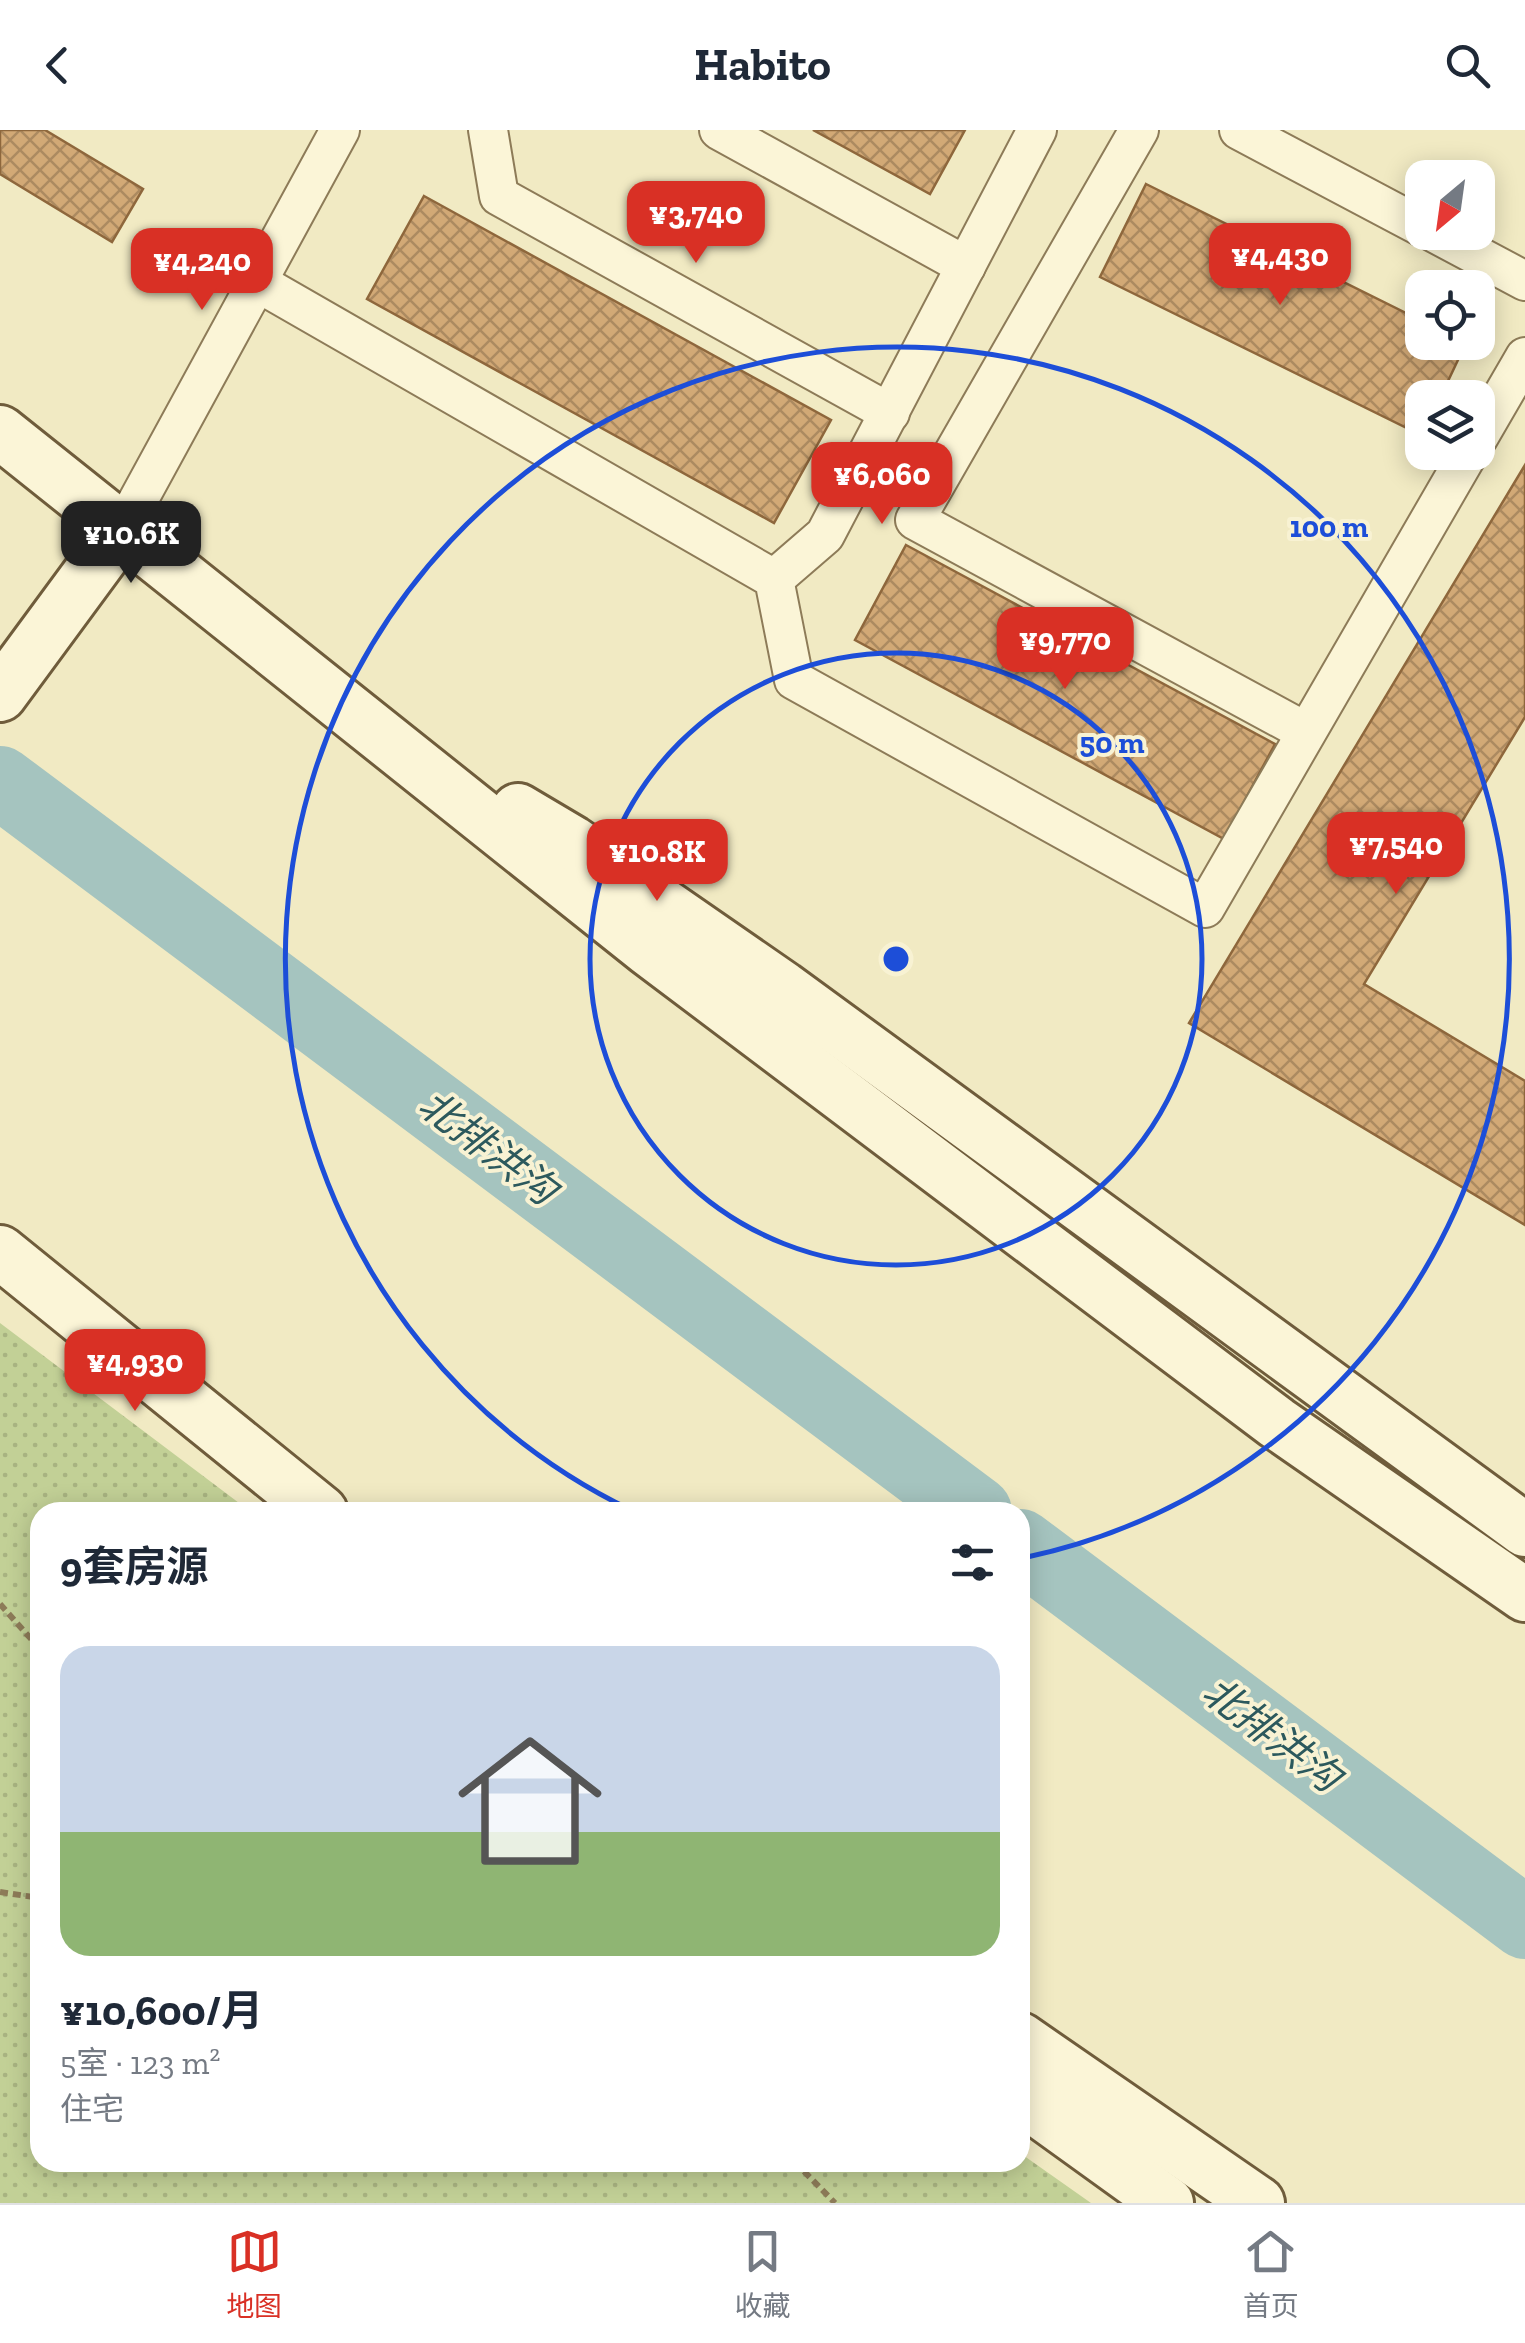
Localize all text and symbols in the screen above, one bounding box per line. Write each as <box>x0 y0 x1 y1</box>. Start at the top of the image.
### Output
icon: back <box>30 38 85 93</box>
text: Habito <box>694 38 831 92</box>
icon: search <box>1440 38 1495 93</box>
north arrow <box>1405 160 1495 250</box>
map controls <box>1405 160 1495 470</box>
pin: ¥3,740 <box>615 181 777 266</box>
text: ¥3,740 <box>649 194 743 232</box>
pin: ¥4,430 <box>1199 223 1361 308</box>
pin: ¥4,240 <box>121 228 283 313</box>
text: ¥4,430 <box>1231 236 1329 274</box>
text: ¥4,240 <box>153 241 251 279</box>
button: locate <box>1405 270 1495 360</box>
button: layers <box>1405 380 1495 470</box>
pin: ¥6,060 <box>801 442 963 527</box>
text: ¥6,060 <box>833 455 931 493</box>
pin: ¥10.6K <box>50 501 212 586</box>
text: 100 m <box>1290 509 1368 545</box>
text: ¥10.6K <box>83 514 179 552</box>
pin: ¥9,770 <box>984 607 1146 692</box>
text: ¥9,770 <box>1019 620 1111 658</box>
text: 50 m <box>1080 725 1144 761</box>
pin: ¥7,540 <box>1315 812 1477 897</box>
pin: ¥10.8K <box>576 819 738 904</box>
text: ¥7,540 <box>1349 825 1443 863</box>
text: ¥10.8K <box>609 832 705 870</box>
centre of rings <box>878 941 914 977</box>
water label: 北排洪沟 <box>410 1080 570 1217</box>
pin: ¥4,930 <box>54 1329 216 1414</box>
text: ¥4,930 <box>87 1342 184 1380</box>
icon: filters <box>945 1535 1000 1590</box>
text: 9套房源 <box>60 1541 208 1592</box>
water label: 北排洪沟 <box>1194 1667 1354 1804</box>
icon: home <box>440 1711 620 1891</box>
text: ¥10,600/月 <box>60 1985 263 2036</box>
text: 5室 · 123 m² <box>60 2044 220 2082</box>
text: 住宅 <box>60 2090 124 2128</box>
tab: 地图 <box>226 2224 282 2324</box>
tab: 收藏 <box>734 2224 791 2324</box>
tab: 首页 <box>1243 2224 1299 2324</box>

